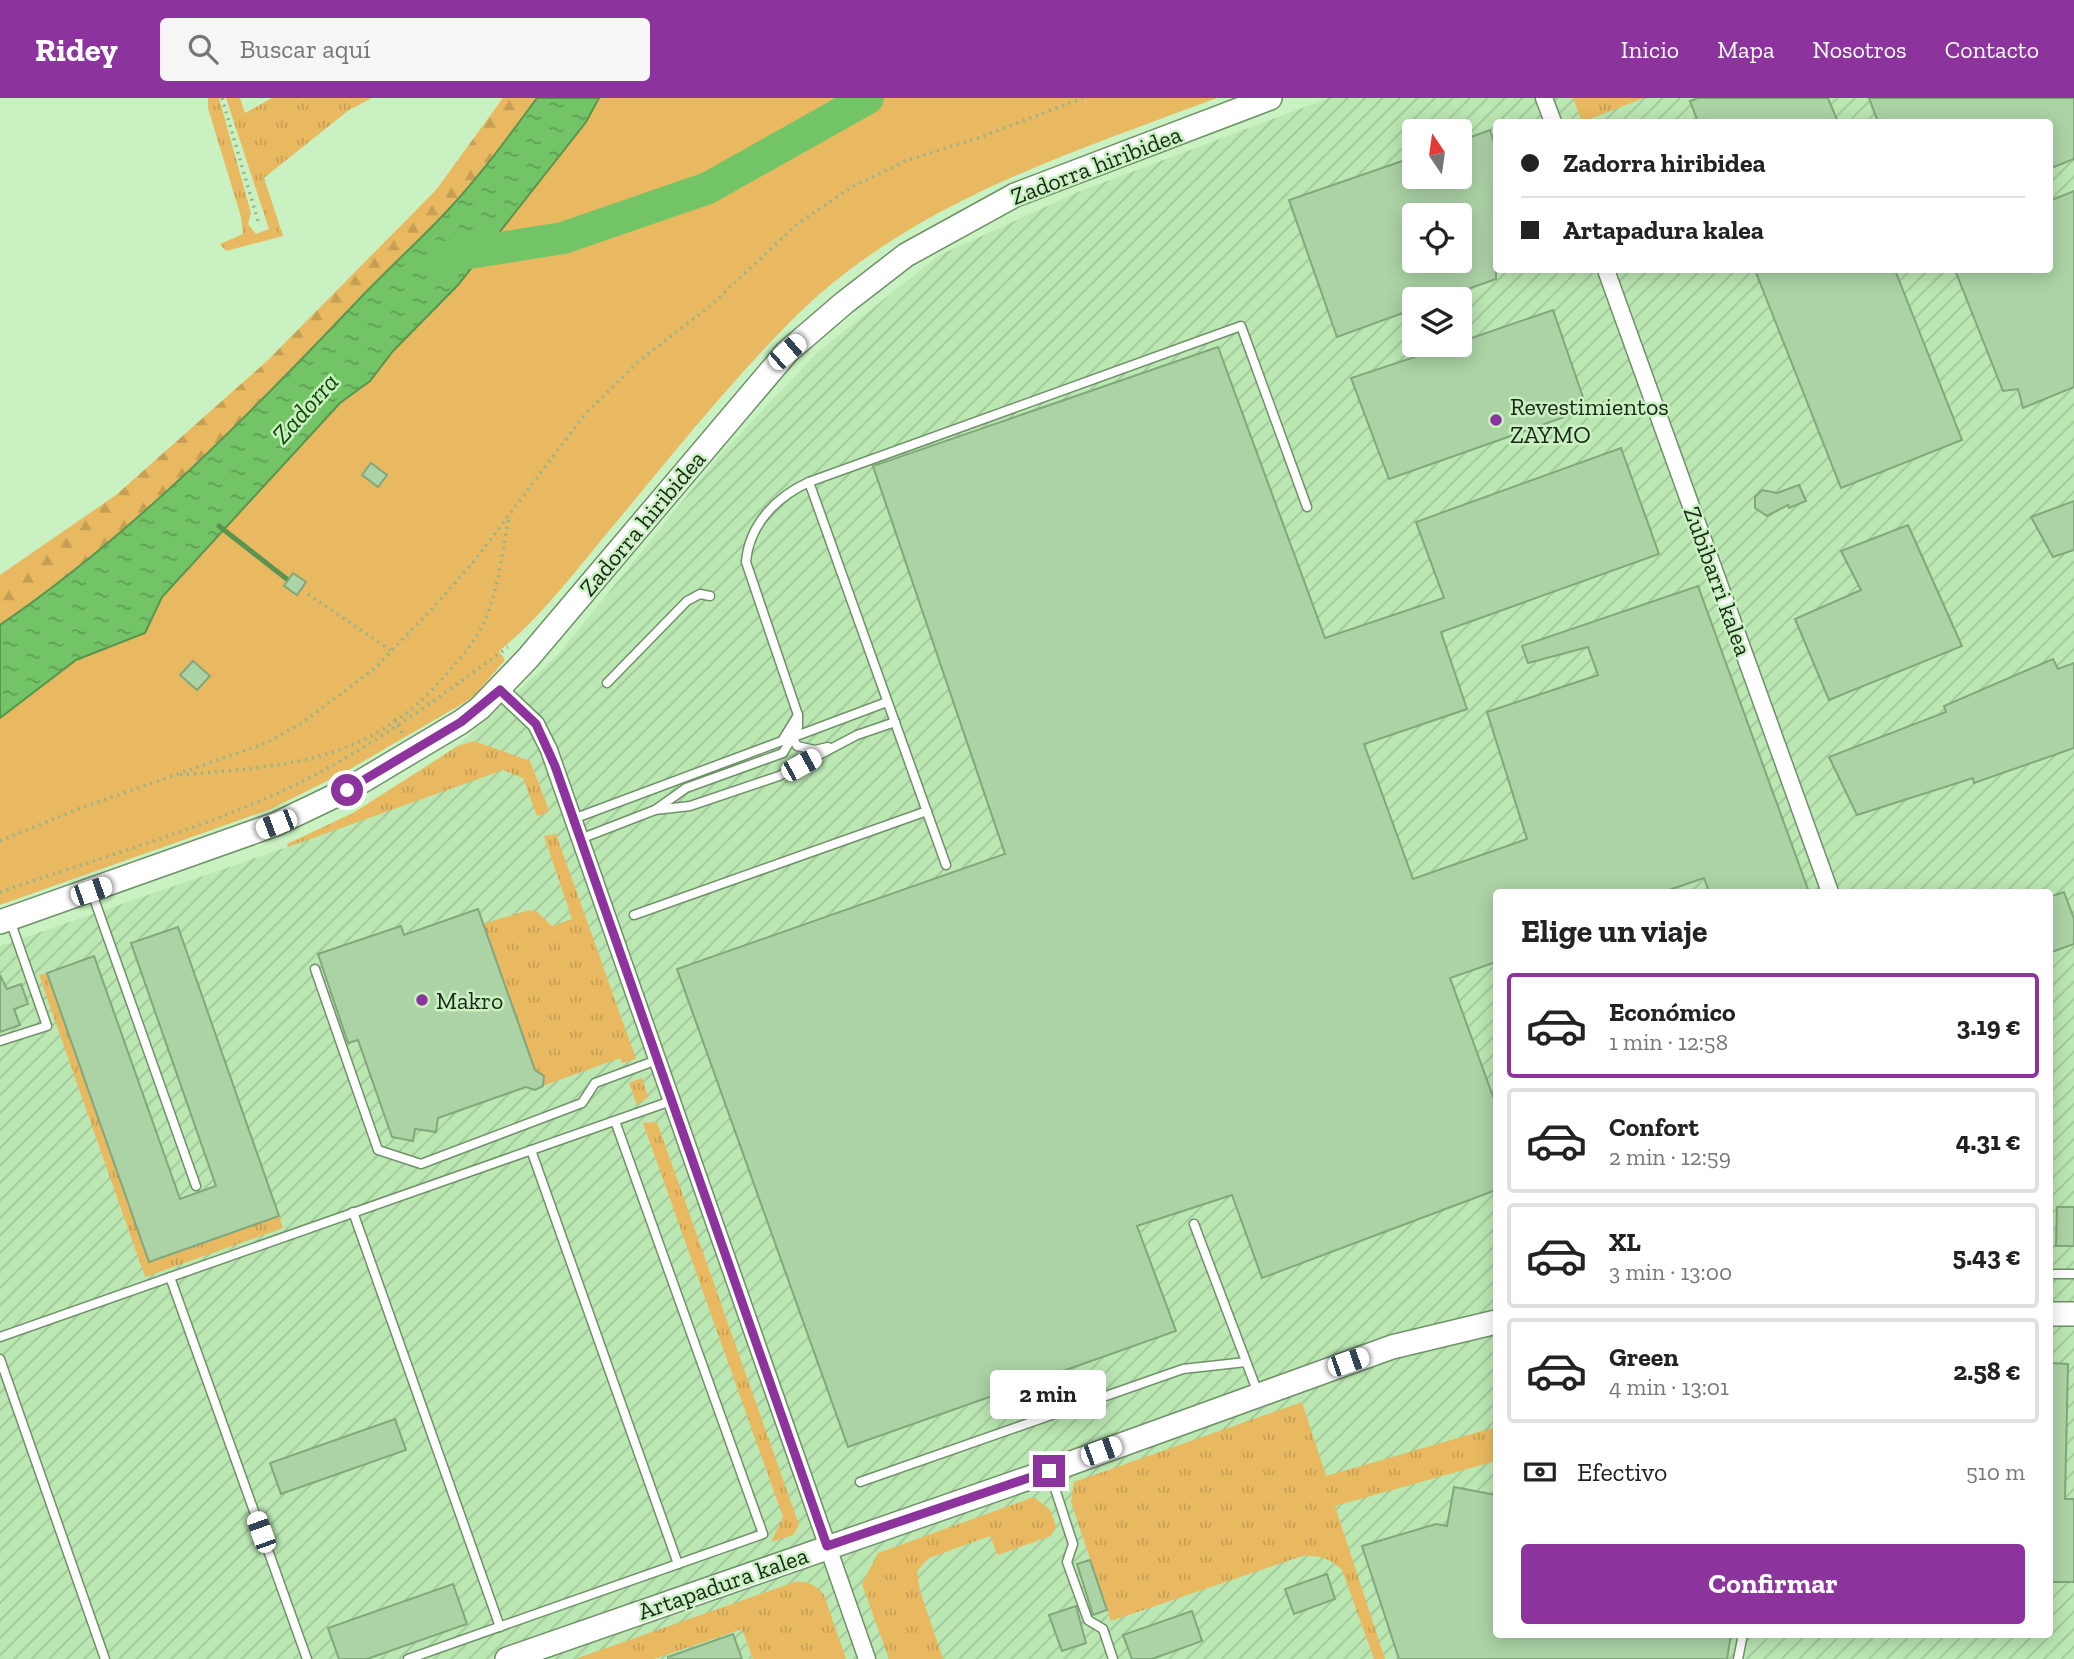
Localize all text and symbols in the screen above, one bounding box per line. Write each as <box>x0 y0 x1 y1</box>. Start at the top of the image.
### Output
search box <box>160 18 650 81</box>
text: Ridey <box>35 30 118 69</box>
icon: search <box>184 30 222 68</box>
text: Buscar aquí <box>240 33 371 65</box>
text: Inicio <box>1621 35 1679 64</box>
text: Mapa <box>1717 35 1774 64</box>
text: Nosotros <box>1812 35 1907 64</box>
text: Contacto <box>1945 35 2039 64</box>
street label: Zadorra hiribidea <box>1006 119 1186 211</box>
north arrow <box>1402 119 1472 189</box>
map controls <box>1402 119 1472 357</box>
text: Zadorra hiribidea <box>1563 147 1766 179</box>
button: locate <box>1402 203 1472 273</box>
text: Artapadura kalea <box>1563 214 1764 246</box>
button: layers <box>1402 287 1472 357</box>
car <box>765 330 810 374</box>
water label: Zadorra <box>265 366 345 450</box>
place label: Revestimientos ZAYMO <box>1510 392 1669 449</box>
marker: Revestimientos ZAYMO <box>1488 412 1504 428</box>
street label: Zadorra hiribidea <box>573 444 711 602</box>
street label: Zubibarri kalea <box>1678 502 1759 660</box>
car <box>778 746 825 784</box>
route start <box>331 774 363 806</box>
car <box>253 807 300 841</box>
car <box>68 874 115 908</box>
text: Elige un viaje <box>1521 912 1708 950</box>
place label: Makro <box>436 986 503 1015</box>
marker: Makro <box>414 992 430 1008</box>
icon: car <box>1525 994 1588 1057</box>
text: Económico <box>1609 996 1736 1028</box>
text: 3.19 € <box>1957 1010 2021 1042</box>
text: 1 min · 12:58 <box>1609 1028 1728 1056</box>
icon: car <box>1525 1109 1588 1172</box>
text: Confort <box>1609 1111 1699 1143</box>
text: 4.31 € <box>1956 1125 2021 1157</box>
text: 2 min · 12:59 <box>1609 1143 1731 1171</box>
icon: car <box>1525 1224 1588 1287</box>
text: XL <box>1609 1226 1641 1258</box>
text: 5.43 € <box>1953 1240 2021 1272</box>
text: 3 min · 13:00 <box>1609 1258 1732 1286</box>
icon: car <box>1525 1339 1588 1402</box>
text: Green <box>1609 1341 1679 1373</box>
car <box>1325 1345 1372 1379</box>
text: 2.58 € <box>1953 1355 2021 1387</box>
callout: 2 min <box>991 1370 1107 1418</box>
text: 4 min · 13:01 <box>1609 1373 1729 1401</box>
text: 2 min <box>1019 1380 1077 1408</box>
car <box>1078 1434 1125 1468</box>
icon: cash <box>1521 1453 1559 1491</box>
route end <box>1033 1455 1065 1487</box>
text: Efectivo <box>1577 1456 1667 1488</box>
text: 510 m <box>1966 1458 2025 1486</box>
car <box>244 1509 279 1555</box>
street label: Artapadura kalea <box>634 1540 812 1626</box>
button: Confirmar <box>1521 1544 2025 1624</box>

